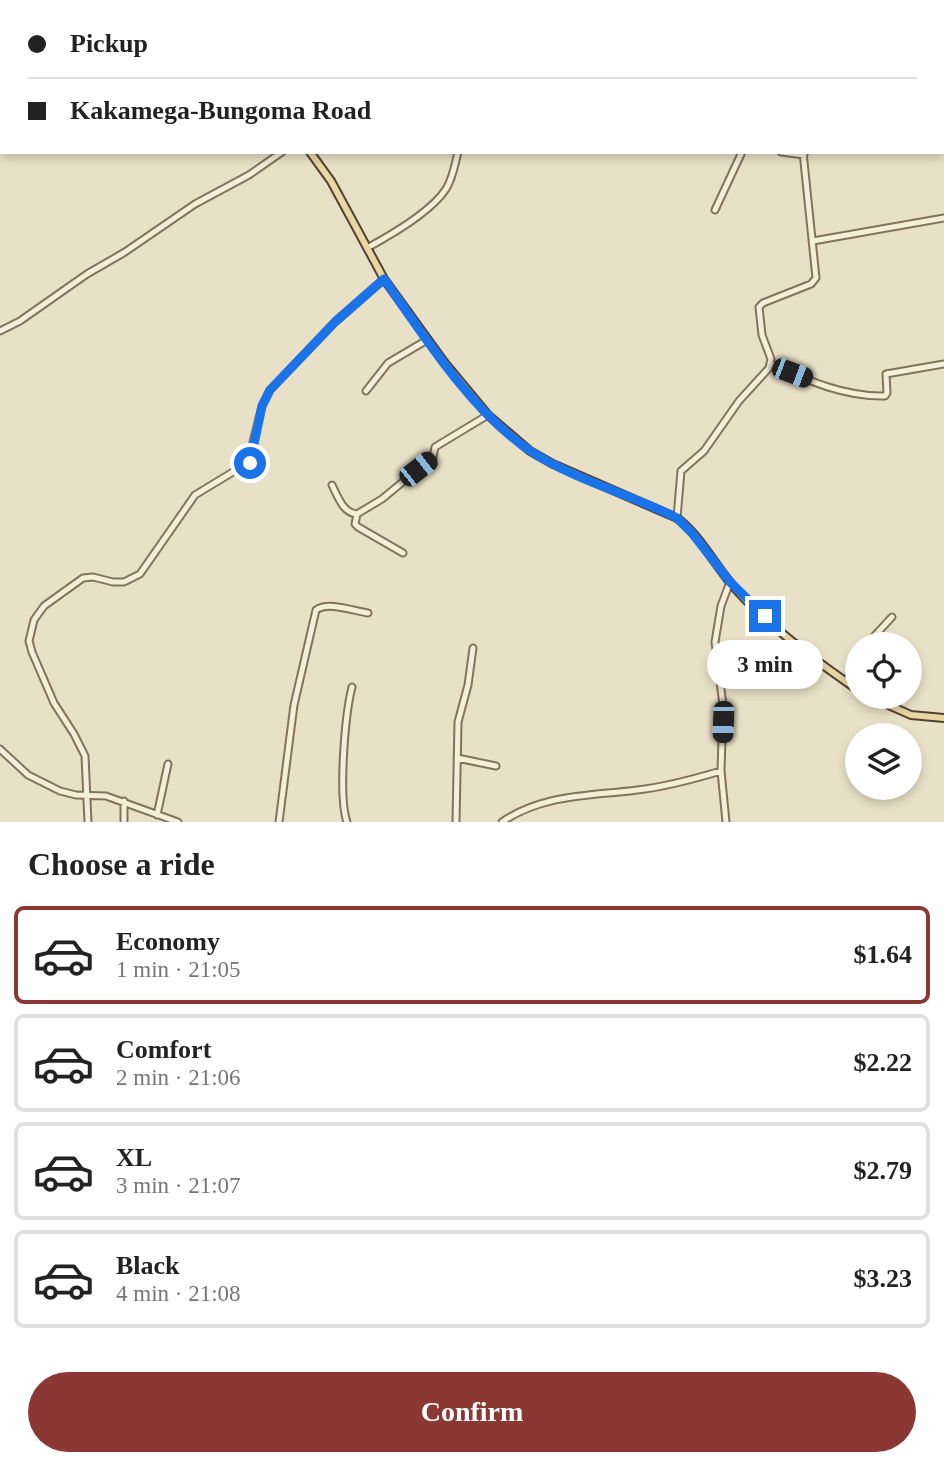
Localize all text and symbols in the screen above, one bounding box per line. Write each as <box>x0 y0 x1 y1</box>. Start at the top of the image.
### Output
text: Pickup <box>70 29 148 58</box>
text: Kakamega-Bungoma Road <box>70 96 371 125</box>
car <box>769 356 816 390</box>
route start <box>234 447 266 479</box>
car <box>395 448 442 490</box>
route end <box>749 600 781 632</box>
map controls <box>845 632 922 800</box>
button: locate <box>845 632 922 709</box>
callout: 3 min <box>707 640 823 690</box>
text: 3 min <box>737 652 793 677</box>
car <box>712 701 735 743</box>
button: layers <box>845 723 922 800</box>
text: Choose a ride <box>28 846 215 882</box>
icon: car <box>32 924 95 987</box>
text: Economy <box>116 927 220 956</box>
text: $1.64 <box>854 940 912 969</box>
text: 1 min · 21:05 <box>116 957 241 982</box>
icon: car <box>32 1032 95 1095</box>
text: Comfort <box>116 1035 211 1064</box>
text: $2.22 <box>854 1048 912 1077</box>
text: 2 min · 21:06 <box>116 1065 241 1090</box>
icon: car <box>32 1140 95 1203</box>
text: XL <box>116 1143 152 1172</box>
text: $2.79 <box>854 1156 912 1185</box>
text: 3 min · 21:07 <box>116 1173 241 1198</box>
icon: car <box>32 1248 95 1311</box>
text: Black <box>116 1251 180 1280</box>
text: $3.23 <box>854 1264 912 1293</box>
text: 4 min · 21:08 <box>116 1281 241 1306</box>
button: Confirm <box>28 1372 916 1452</box>

